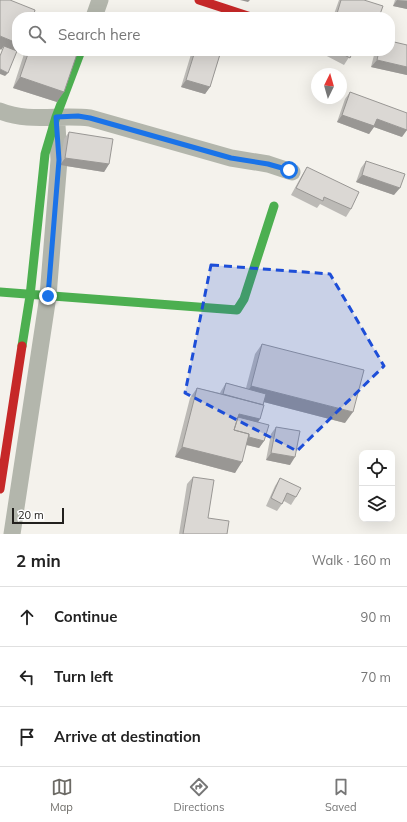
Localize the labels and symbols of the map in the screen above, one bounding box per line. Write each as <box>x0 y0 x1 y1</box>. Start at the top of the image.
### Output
north arrow <box>311 68 347 104</box>
route start <box>280 161 298 179</box>
route end <box>39 287 57 305</box>
scale bar <box>12 506 64 525</box>

